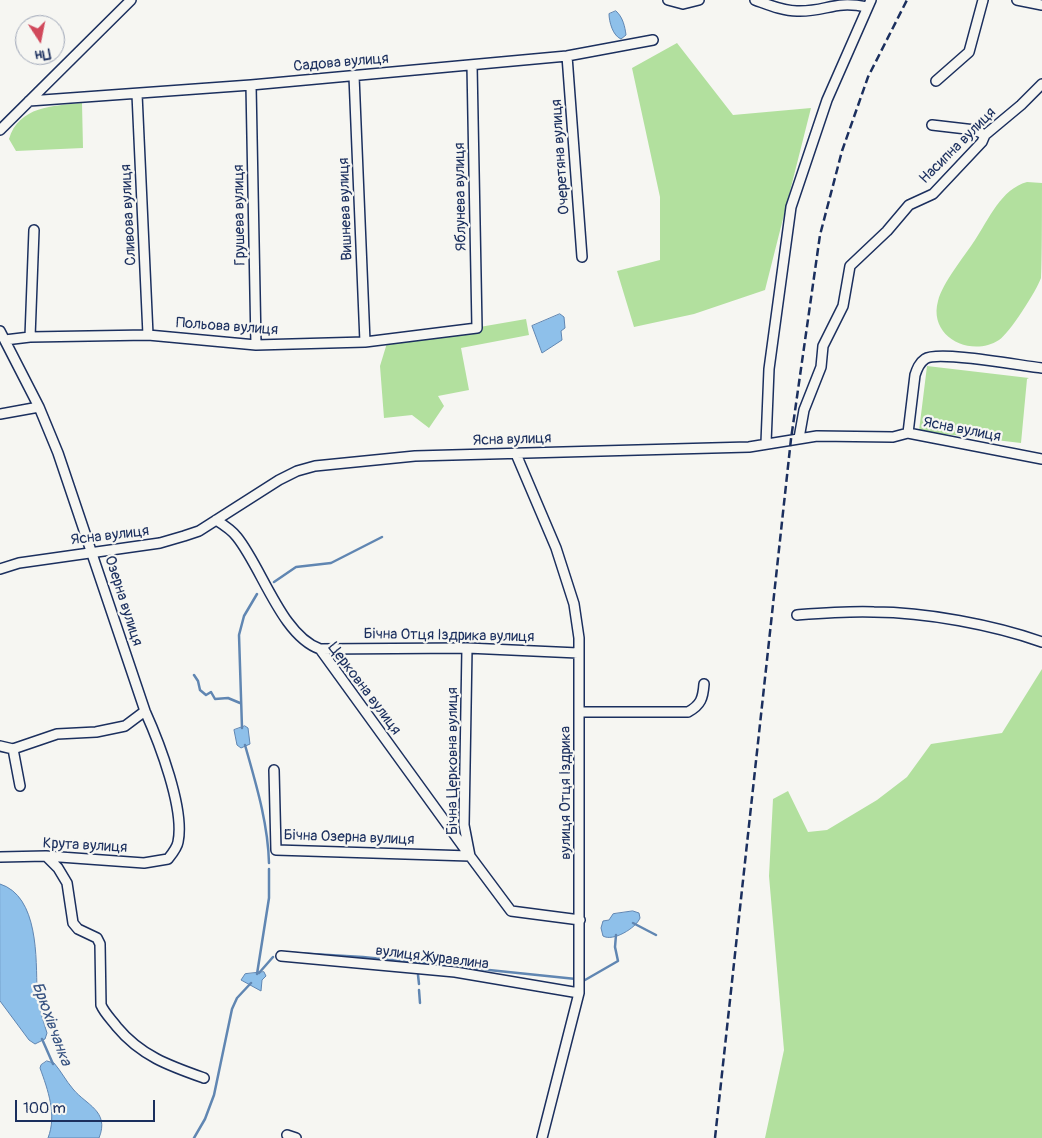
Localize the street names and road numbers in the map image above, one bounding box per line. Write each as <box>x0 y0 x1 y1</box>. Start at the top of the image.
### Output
street label: Садова вулиця <box>293 50 389 76</box>
street label: Очеретяна вулиця <box>548 98 574 216</box>
street label: Насипна вулиця <box>916 104 1000 188</box>
street label: Яблунева вулиця <box>451 142 471 252</box>
street label: Вишнева вулиця <box>335 157 357 261</box>
street label: Сливова вулиця <box>117 164 141 266</box>
street label: Грушева вулиця <box>230 164 250 266</box>
street label: Польова вулиця <box>175 314 279 340</box>
street label: Ясна вулиця <box>922 414 1002 446</box>
street label: Ясна вулиця <box>472 430 552 450</box>
street label: Ясна вулиця <box>70 522 150 550</box>
street label: Озерна вулиця <box>100 554 146 648</box>
street label: Бічна Отця Іздрика вулиця <box>364 626 534 646</box>
street label: Церковна вулиця <box>323 639 405 739</box>
street label: Бічна Церковна вулиця <box>444 687 462 835</box>
street label: вулиця Отця Іздрика <box>557 726 575 860</box>
street label: Бічна Озерна вулиця <box>283 827 415 849</box>
street label: Крута вулиця <box>42 835 128 857</box>
street label: вулиця Журавлина <box>374 942 490 974</box>

